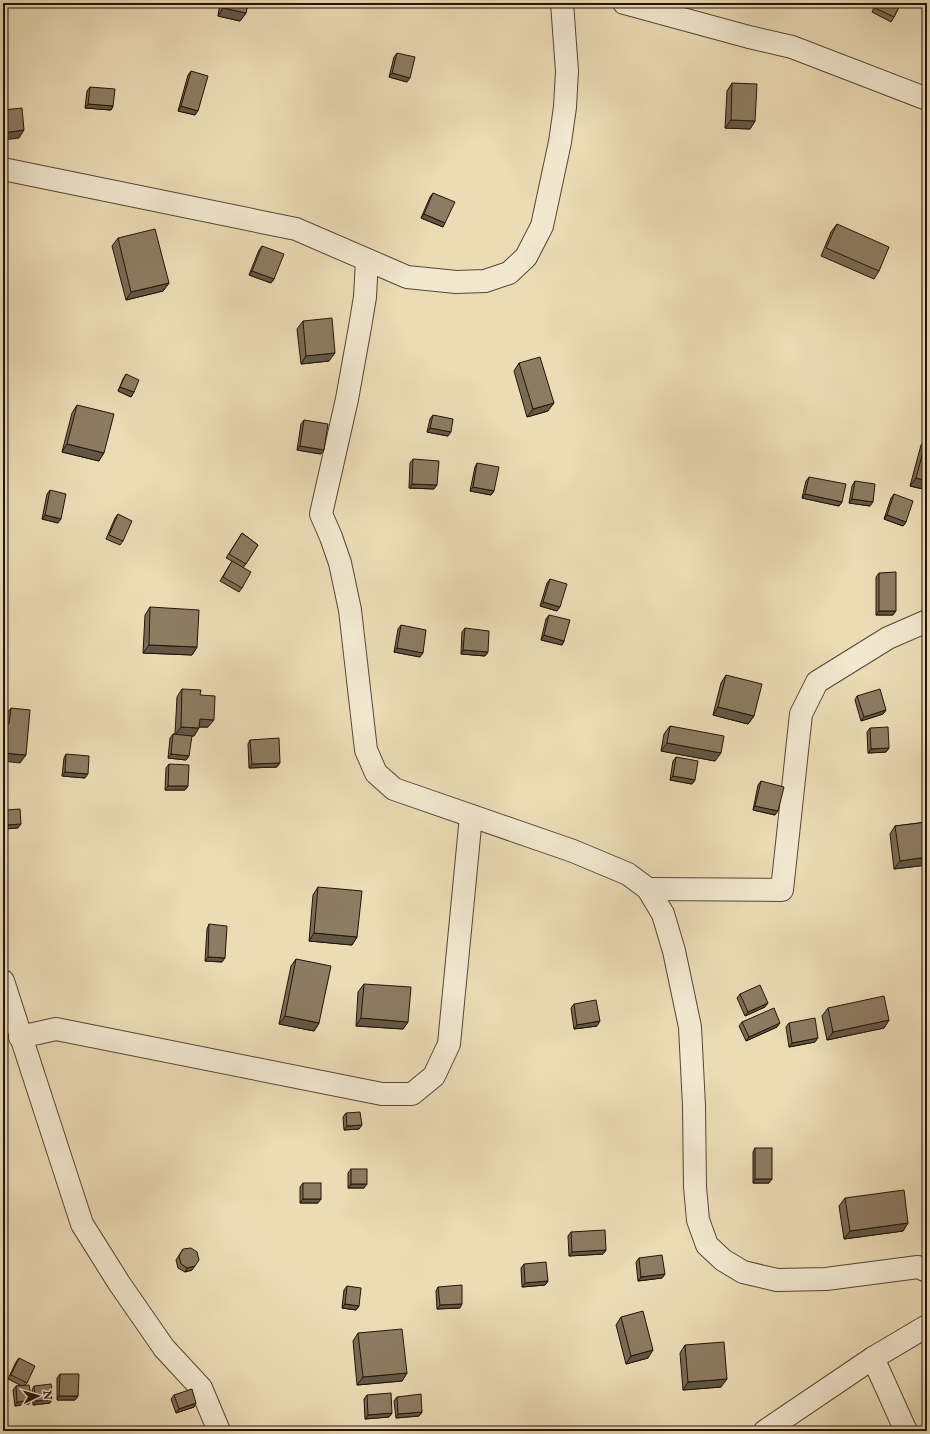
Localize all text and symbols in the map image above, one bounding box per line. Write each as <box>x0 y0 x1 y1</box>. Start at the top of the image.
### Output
north arrow <box>18 1376 58 1416</box>
text: N <box>39 1389 54 1401</box>

